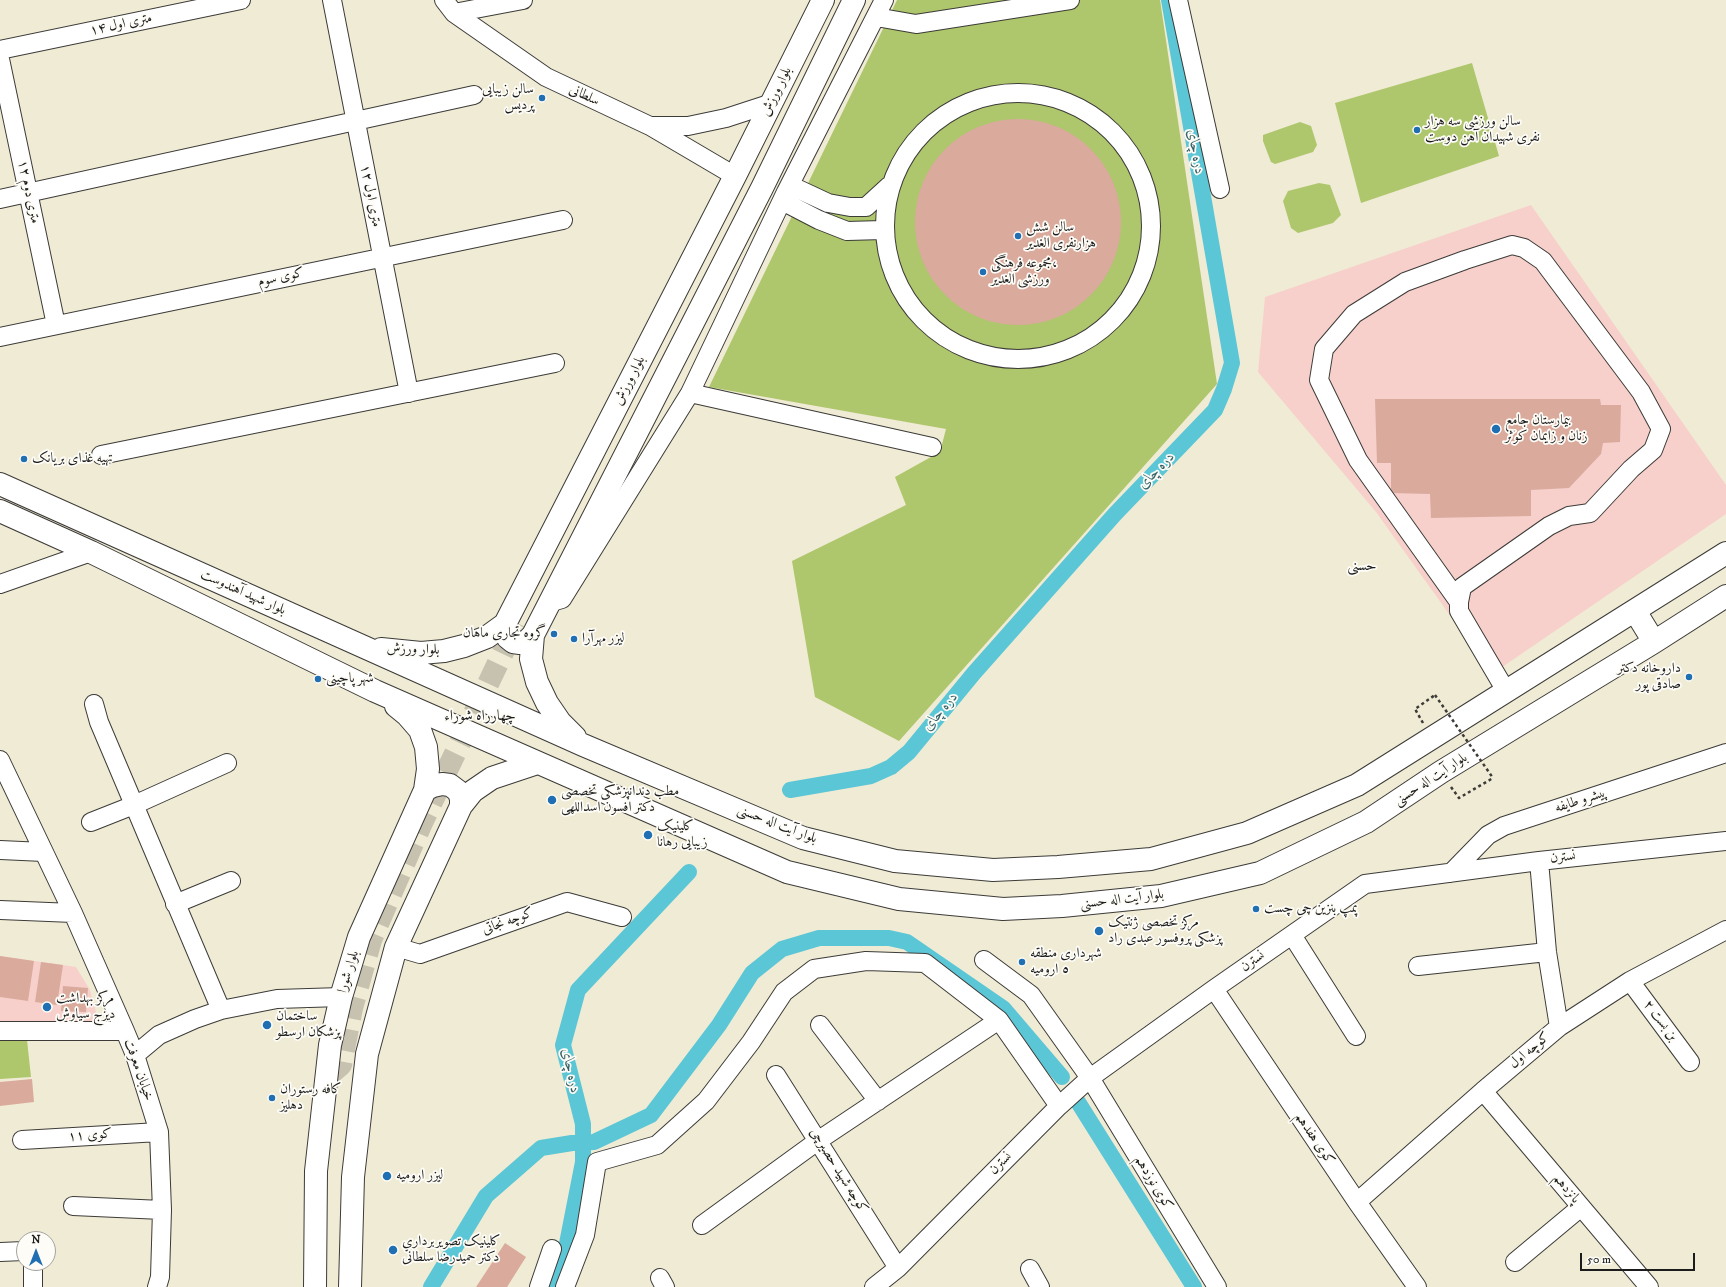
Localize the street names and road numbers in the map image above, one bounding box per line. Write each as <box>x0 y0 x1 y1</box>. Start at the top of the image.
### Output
street label: ۱۴ متری اول <box>88 10 154 40</box>
street label: بلوار ورزش <box>758 65 796 119</box>
street label: سلطانی <box>566 82 602 110</box>
street label: ۱۲ متری دوم <box>13 159 43 225</box>
street label: ۱۲ متری اول <box>356 163 384 229</box>
street label: کوی سوم <box>256 265 306 291</box>
street label: بلوار ورزش <box>610 354 650 408</box>
street label: بلوار شهید آهندوست <box>198 567 288 619</box>
street label: بلوار ورزش <box>386 641 440 659</box>
street label: بلوار آیت اله حسنی <box>1391 750 1471 810</box>
street label: پیشرو طایفه <box>1553 785 1609 817</box>
street label: بلوار آیت اله حسنی <box>735 802 819 848</box>
street label: نسترن <box>1549 848 1577 868</box>
street label: بلوار آیت اله حسنی <box>1079 887 1165 913</box>
street label: کوچه نجاتی <box>480 905 536 939</box>
street label: نسترن <box>1238 948 1268 976</box>
street label: بلوار شورا <box>335 949 363 995</box>
street label: بن بست ۲ <box>1639 997 1681 1045</box>
street label: کوچه اول <box>1506 1029 1554 1073</box>
street label: خیابان معرفت <box>120 1037 156 1103</box>
street label: کوی هفدهم <box>1290 1110 1338 1168</box>
street label: کوچه شهید حصیرچی <box>805 1125 871 1217</box>
street label: کوی ۱۱ <box>67 1126 113 1146</box>
street label: نسترن <box>986 1149 1016 1179</box>
street label: کوی نوزدهم <box>1130 1153 1176 1213</box>
street label: پانزدهم <box>1549 1171 1583 1207</box>

